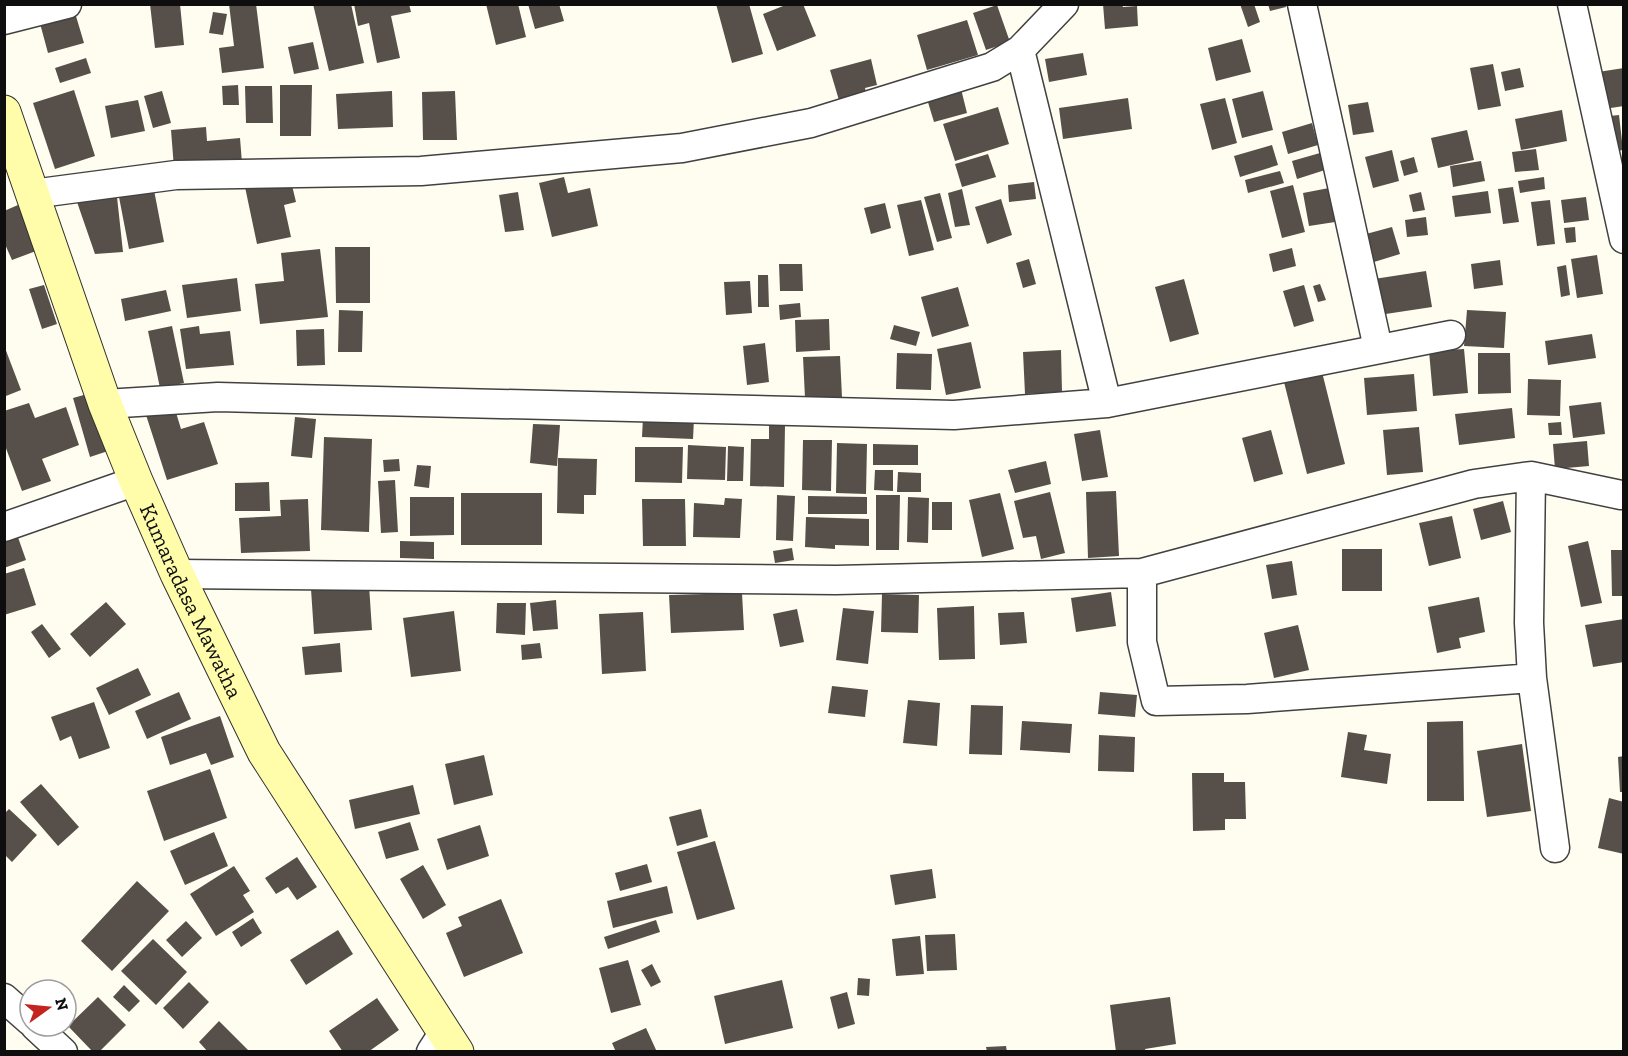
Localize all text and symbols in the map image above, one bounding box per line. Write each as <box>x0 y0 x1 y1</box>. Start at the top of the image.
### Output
street label: Kumaradasa Mawatha <box>134 499 249 703</box>
north arrow <box>18 978 78 1038</box>
text: N <box>51 996 73 1013</box>

